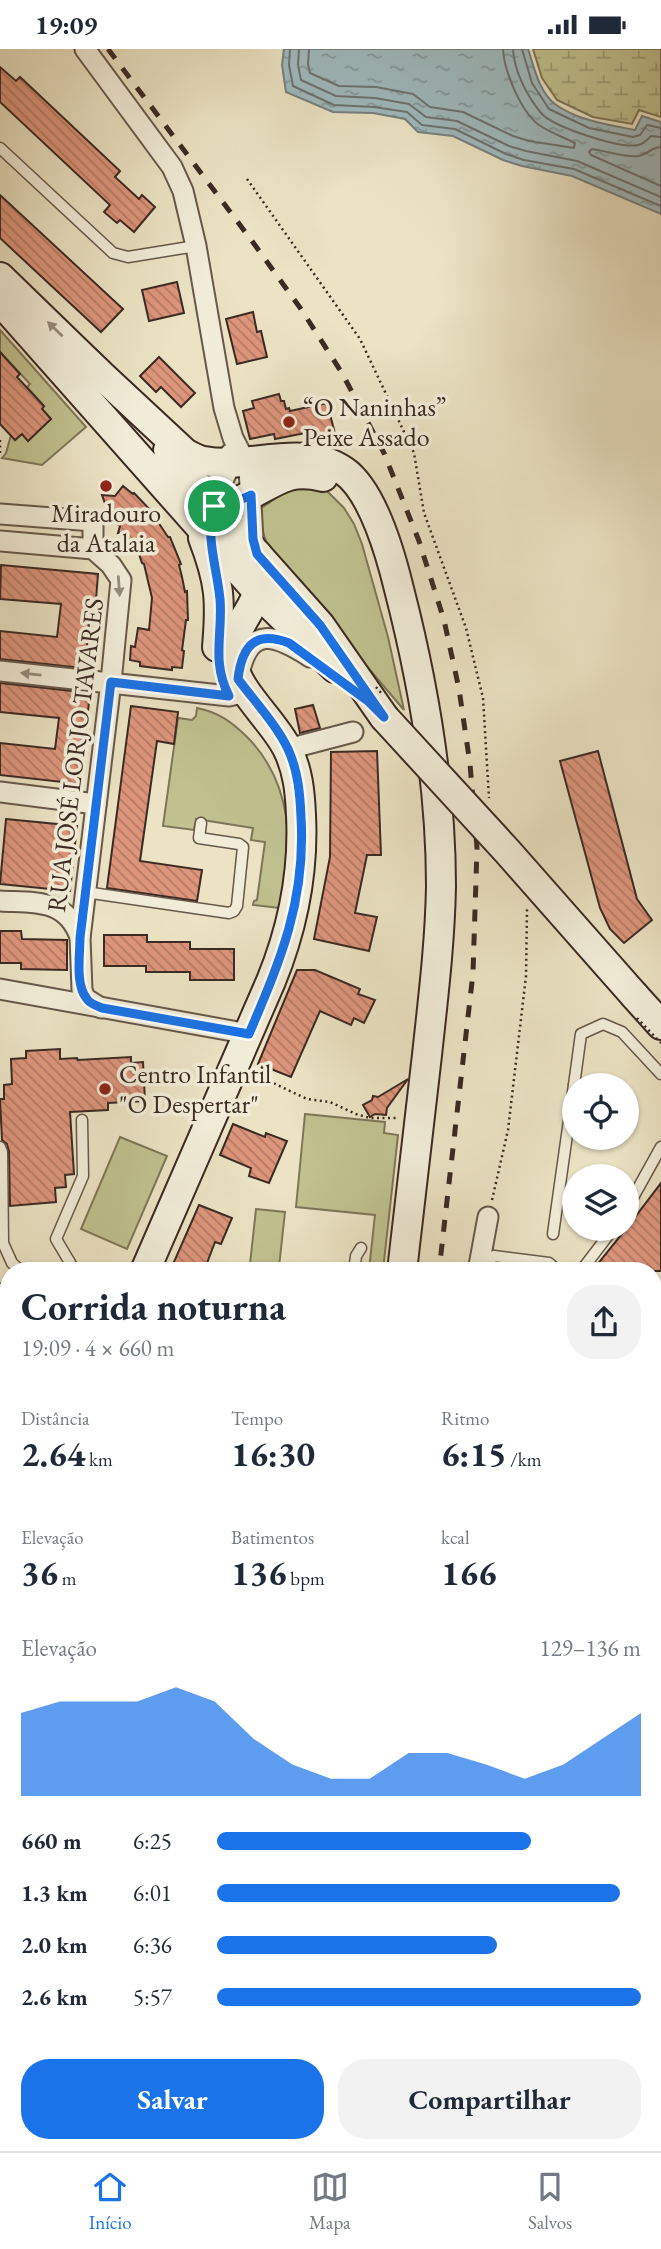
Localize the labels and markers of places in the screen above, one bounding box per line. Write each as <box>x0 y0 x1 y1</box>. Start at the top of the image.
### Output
place label: “O Naninhas” Peixe Assado <box>303 390 446 454</box>
marker: “O Naninhas” Peixe Assado <box>281 414 297 430</box>
pin <box>184 476 244 536</box>
marker: Miradouro da Atalaia <box>98 478 114 494</box>
place label: Miradouro da Atalaia <box>51 496 161 560</box>
place label: Centro Infantil "O Despertar" <box>119 1057 271 1121</box>
marker: Centro Infantil "O Despertar" <box>97 1081 113 1097</box>

